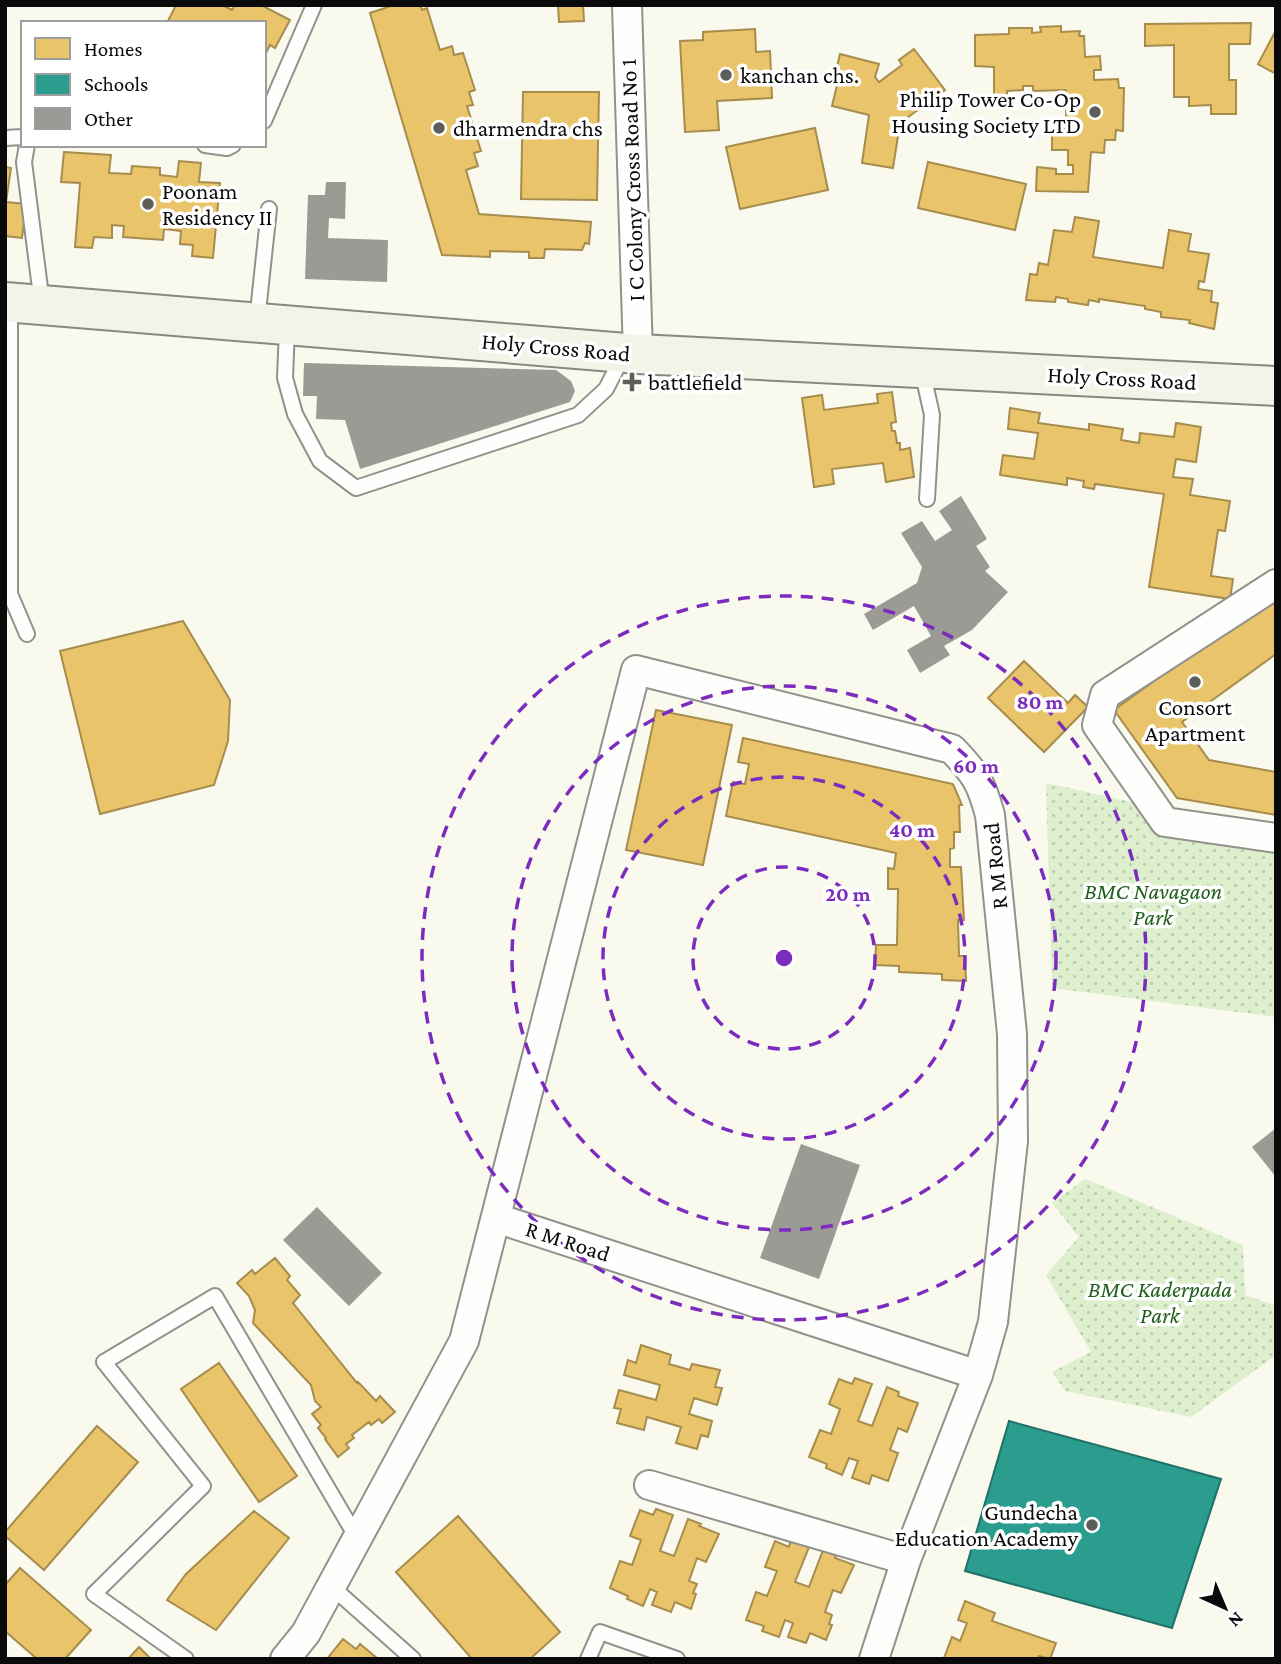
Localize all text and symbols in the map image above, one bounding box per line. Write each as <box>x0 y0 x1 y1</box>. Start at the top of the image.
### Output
legend <box>21 21 266 147</box>
text: Homes <box>84 37 143 61</box>
street label: I C Colony Cross Road No 1 <box>615 58 649 302</box>
place label: kanchan chs. <box>740 62 859 88</box>
marker: kanchan chs. <box>718 67 734 83</box>
text: Schools <box>84 72 148 96</box>
place label: Philip Tower Co-Op Housing Society LTD <box>891 86 1081 138</box>
marker: Philip Tower Co-Op Housing Society LTD <box>1087 104 1103 120</box>
text: Other <box>84 107 134 131</box>
place label: dharmendra chs <box>453 115 603 141</box>
marker: dharmendra chs <box>431 120 447 136</box>
place label: Poonam Residency II <box>162 178 273 230</box>
marker: Poonam Residency II <box>140 196 156 212</box>
street label: Holy Cross Road <box>481 328 631 366</box>
street label: Holy Cross Road <box>1047 361 1197 395</box>
place label: battlefield <box>648 369 742 395</box>
marker: battlefield <box>622 372 642 392</box>
marker: Consort Apartment <box>1187 674 1203 690</box>
text: 80 m <box>1017 690 1064 714</box>
place label: Consort Apartment <box>1145 694 1245 746</box>
text: 60 m <box>953 754 999 778</box>
text: 40 m <box>889 818 935 842</box>
street label: R M Road <box>978 821 1012 911</box>
park label: BMC Navagaon Park <box>1084 878 1222 930</box>
text: 20 m <box>825 882 871 906</box>
centre of rings <box>772 946 796 970</box>
street label: R M Road <box>523 1215 613 1267</box>
park label: BMC Kaderpada Park <box>1088 1276 1232 1328</box>
place label: Gundecha Education Academy <box>895 1499 1078 1551</box>
marker: Gundecha Education Academy <box>1084 1517 1100 1533</box>
north arrow <box>1190 1573 1260 1643</box>
text: N <box>1224 1608 1248 1632</box>

